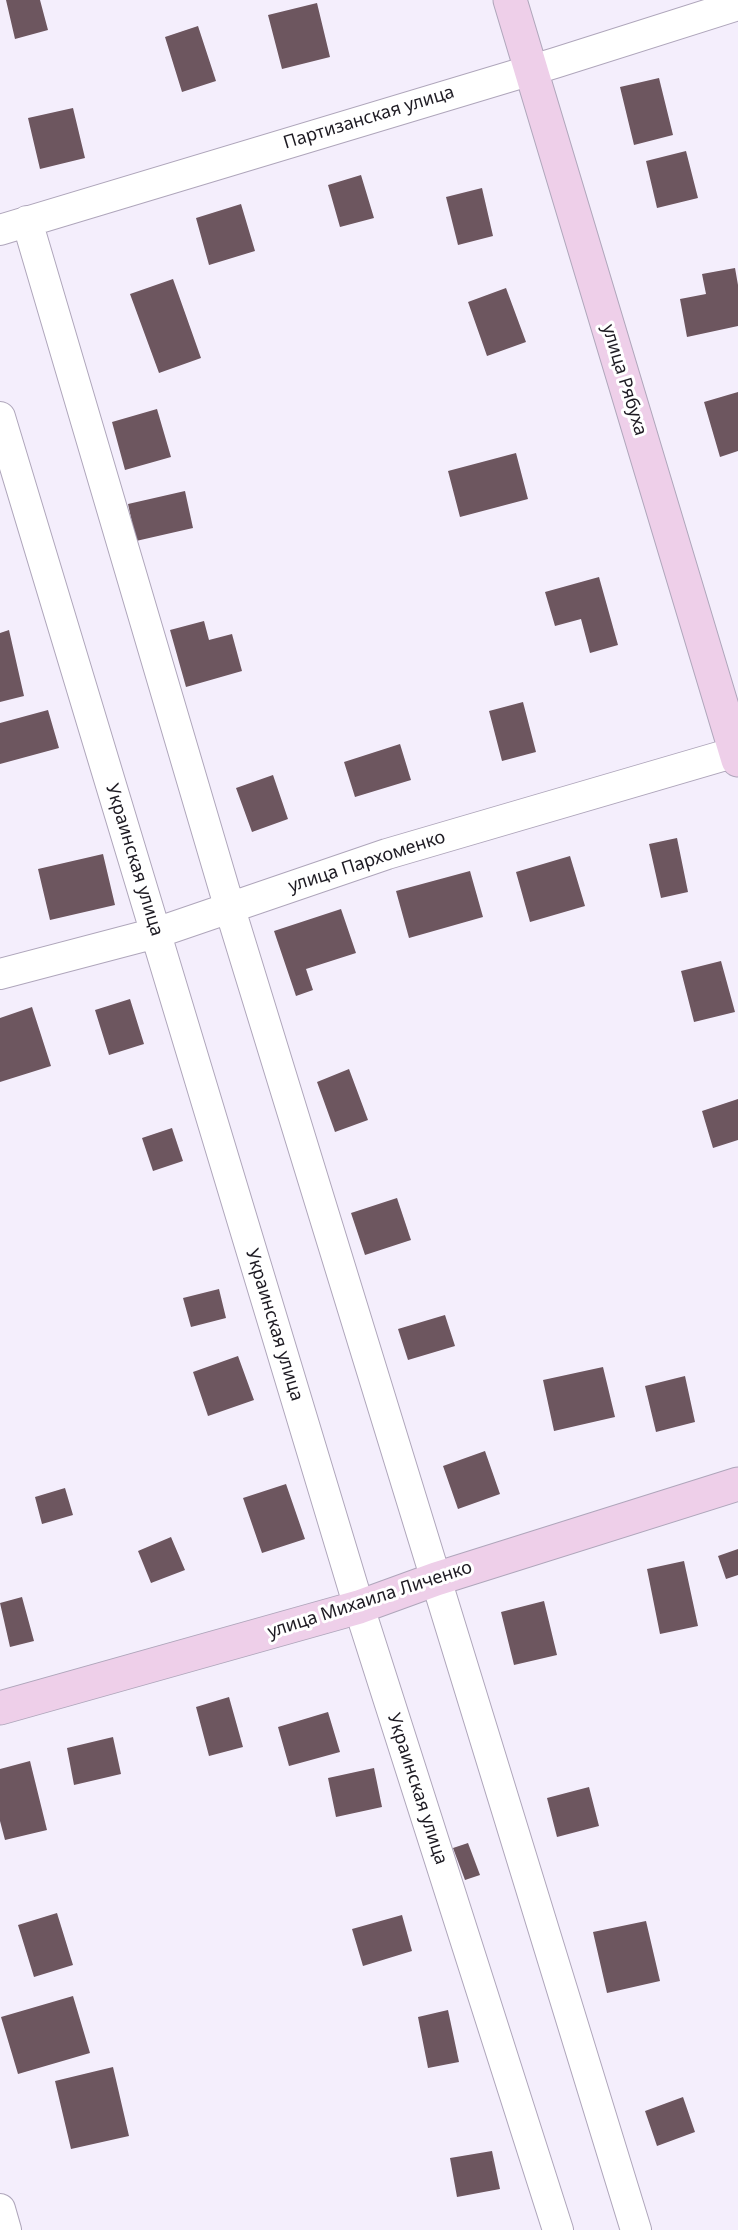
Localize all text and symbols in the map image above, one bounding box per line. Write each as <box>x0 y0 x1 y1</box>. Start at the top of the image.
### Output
street label: Партизанская улица <box>281 82 457 154</box>
street label: улица Рябуха <box>597 322 651 438</box>
street label: Украинская улица <box>101 781 167 939</box>
street label: улица Пархоменко <box>286 826 448 898</box>
street label: Украинская улица <box>241 1246 307 1404</box>
street label: улица Михаила Личенко <box>265 1557 475 1643</box>
street label: Украинская улица <box>382 1711 452 1867</box>

